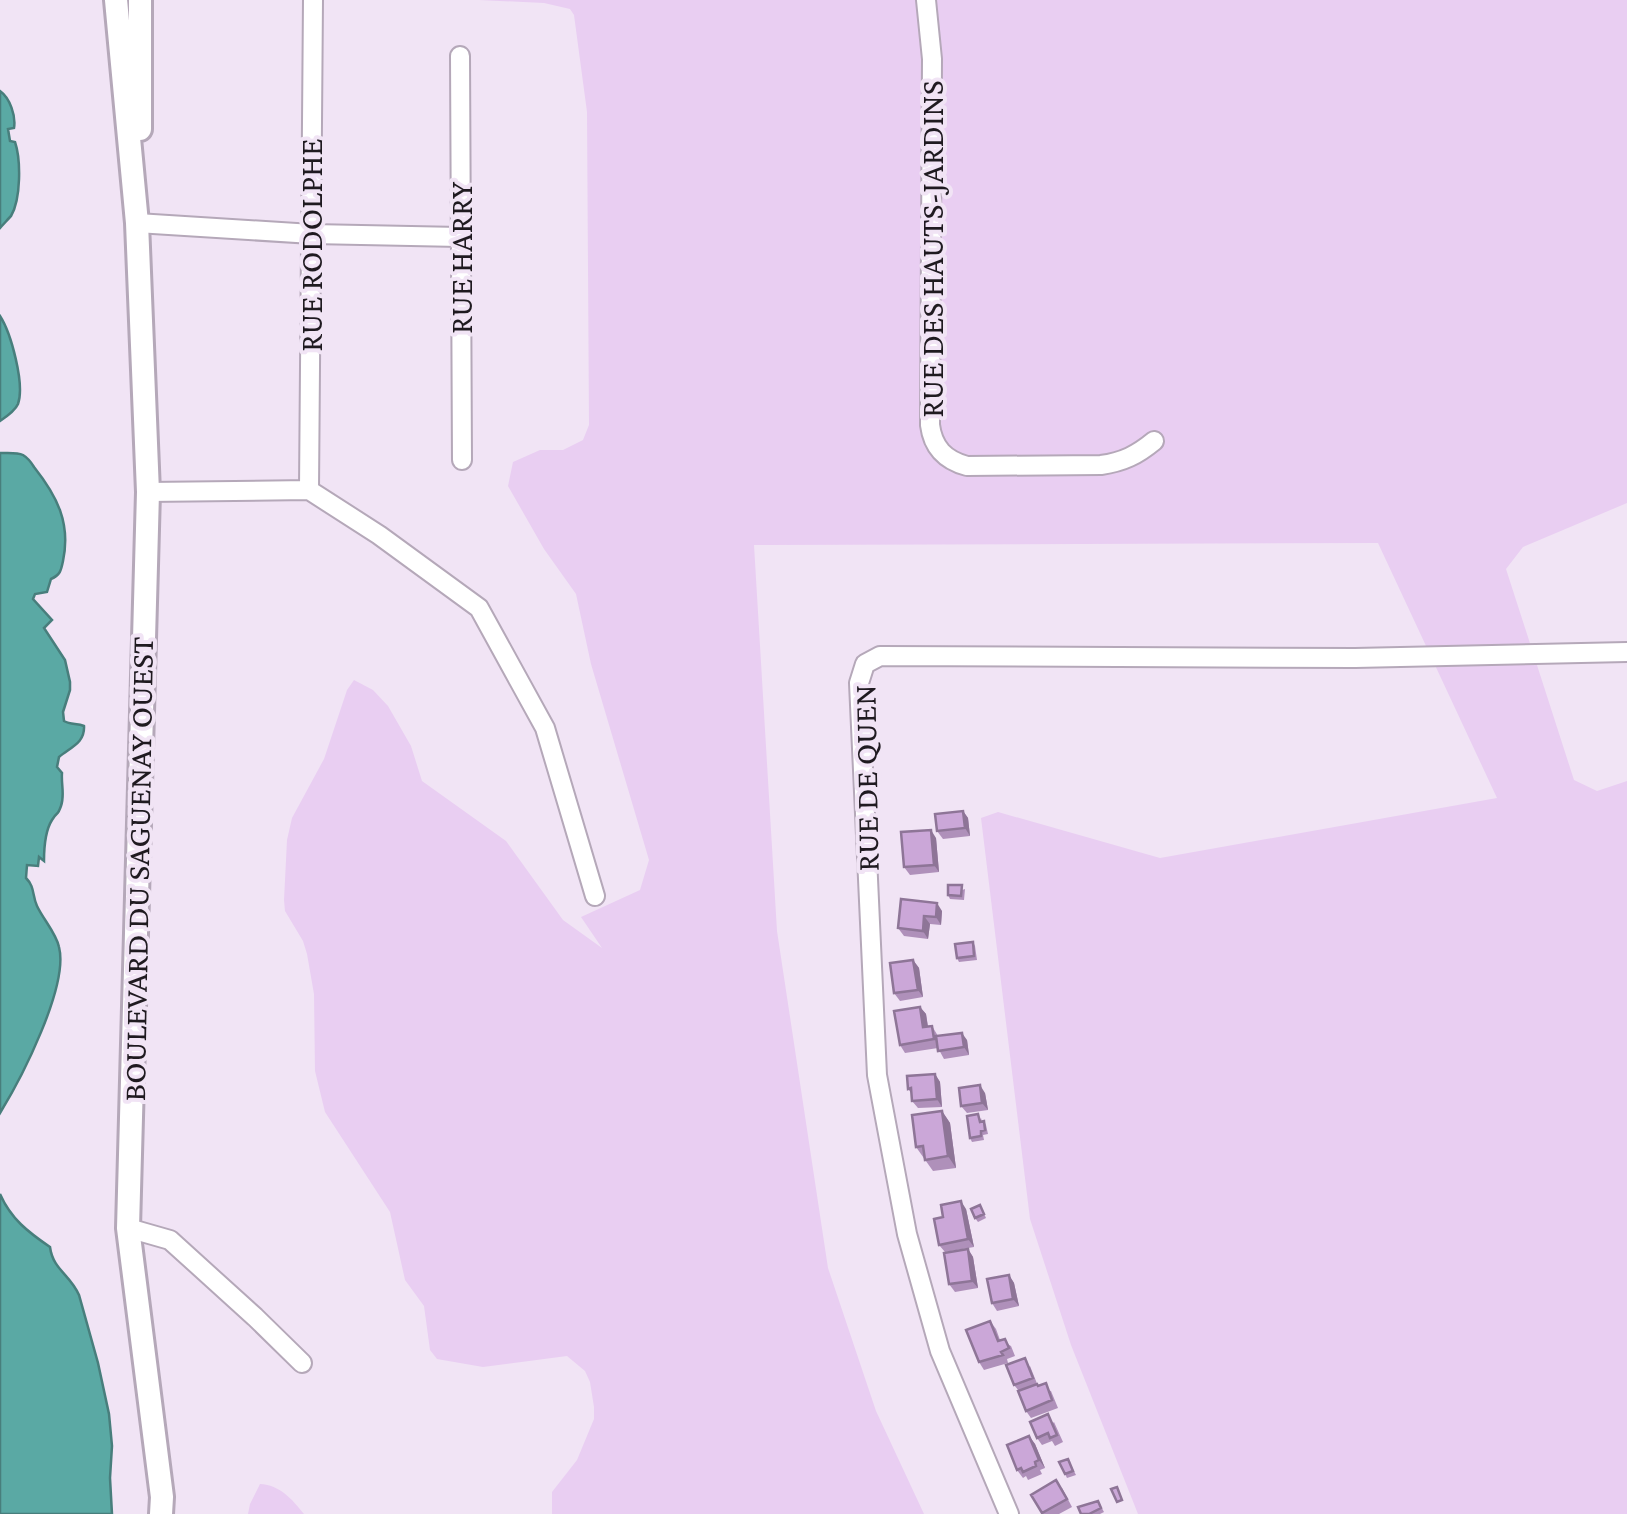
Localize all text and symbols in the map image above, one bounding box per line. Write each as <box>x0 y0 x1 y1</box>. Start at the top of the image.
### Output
street label: RUE DES HAUTS-JARDINS <box>914 80 950 418</box>
street label: RUE RODOLPHE <box>293 138 329 352</box>
street label: RUE HARRY <box>443 182 479 334</box>
street label: BOULEVARD DU SAGUENAY OUEST <box>116 636 160 1102</box>
street label: RUE DE QUEN <box>846 684 886 872</box>

